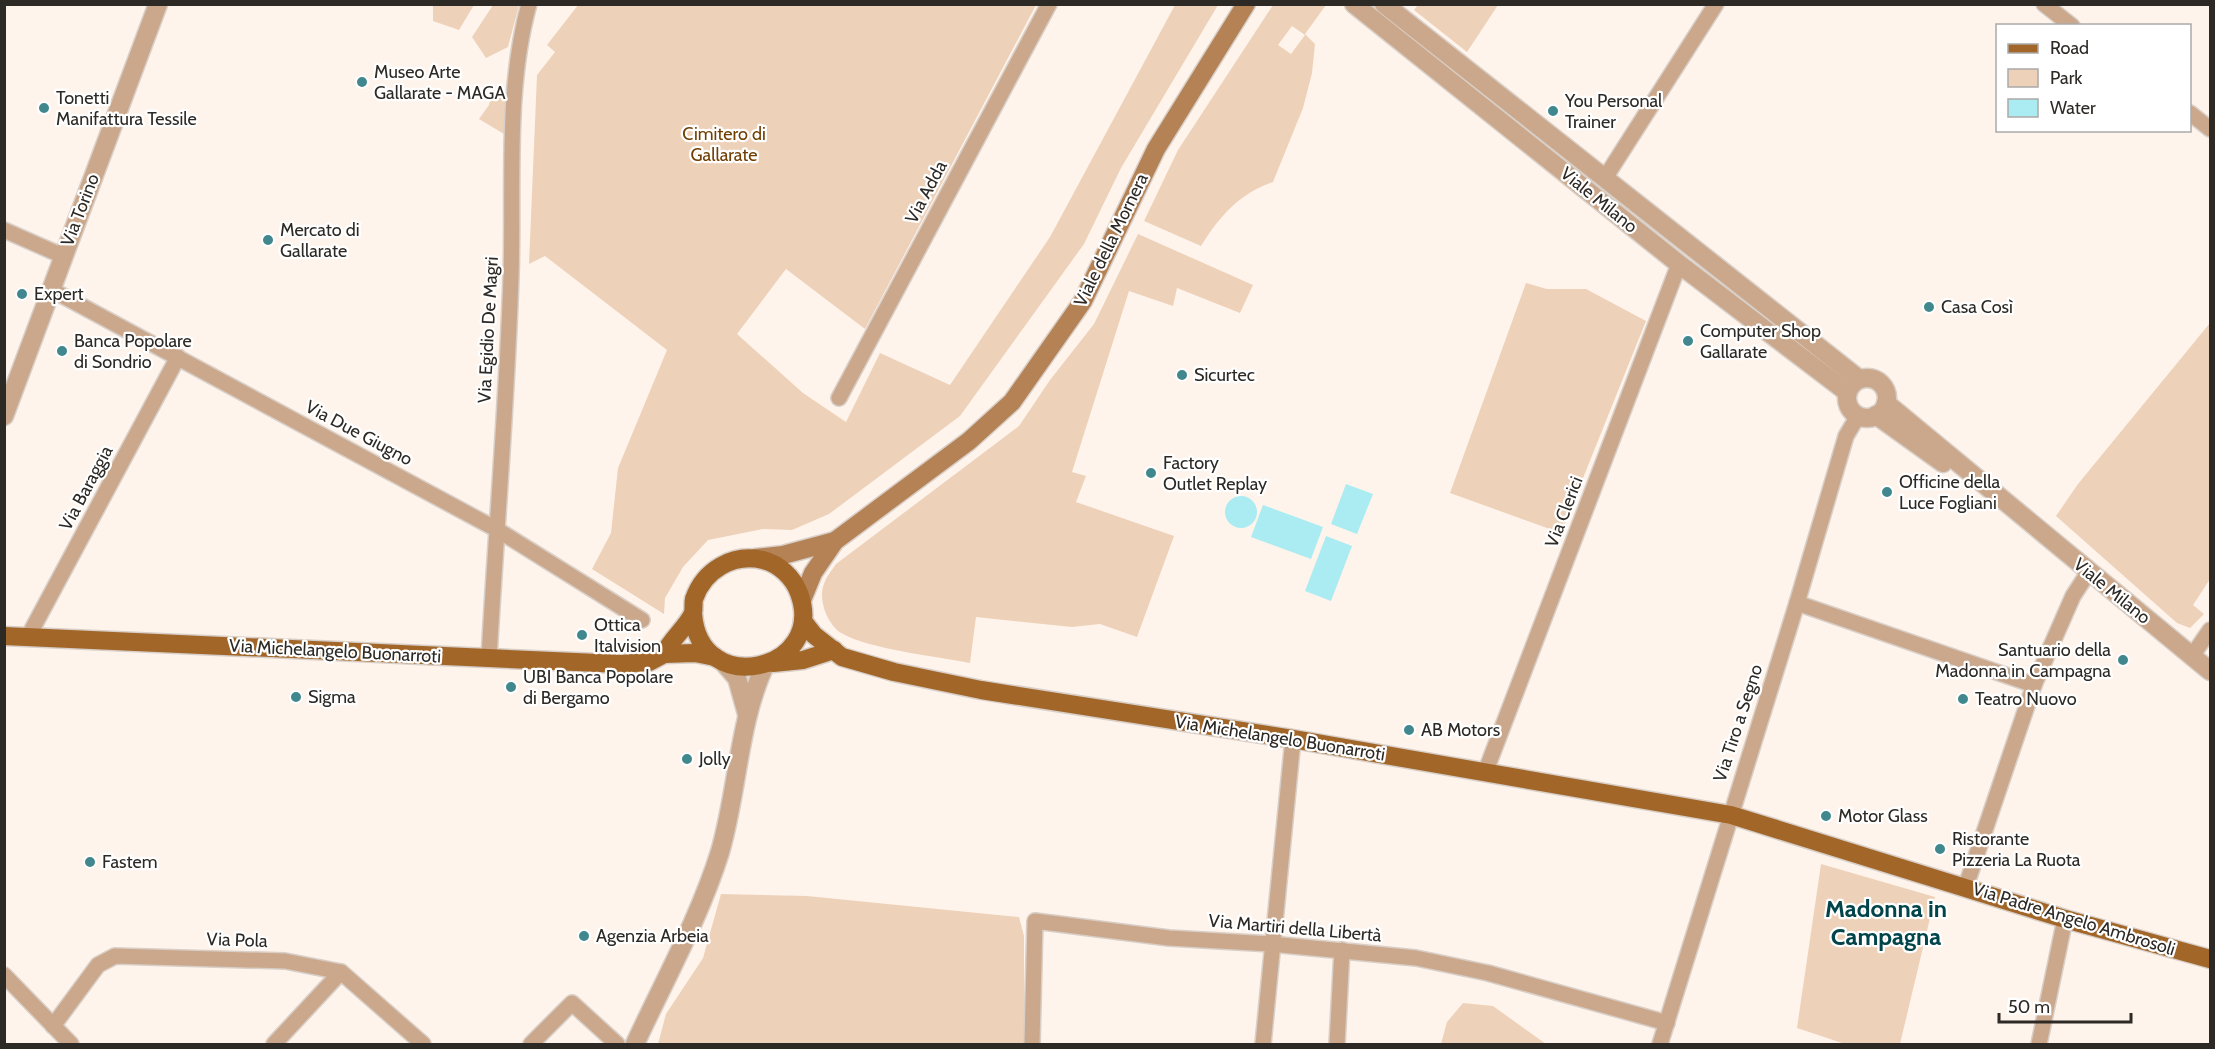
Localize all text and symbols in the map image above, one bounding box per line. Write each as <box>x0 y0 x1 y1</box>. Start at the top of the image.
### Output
legend <box>1996 24 2191 132</box>
text: Road <box>2050 37 2089 59</box>
place label: Museo Arte Gallarate - MAGA <box>374 61 506 104</box>
text: Park <box>2050 67 2083 89</box>
marker: Museo Arte Gallarate - MAGA <box>355 75 369 89</box>
place label: Tonetti Manifattura Tessile <box>56 87 197 130</box>
place label: You Personal Trainer <box>1564 90 1663 133</box>
text: Water <box>2050 97 2096 119</box>
marker: Tonetti Manifattura Tessile <box>37 101 51 115</box>
marker: You Personal Trainer <box>1546 104 1560 118</box>
park label: Cimitero di Gallarate <box>682 123 766 166</box>
street label: Via Adda <box>900 157 952 227</box>
street label: Viale Milano <box>1556 162 1642 238</box>
street label: Viale della Mornera <box>1069 169 1153 310</box>
street label: Via Torino <box>56 171 104 249</box>
place label: Mercato di Gallarate <box>280 219 359 262</box>
marker: Mercato di Gallarate <box>261 233 275 247</box>
street label: Via Egidio De Magri <box>473 256 503 404</box>
place label: Expert <box>34 283 84 305</box>
marker: Expert <box>15 287 29 301</box>
place label: Casa Così <box>1941 296 2013 318</box>
marker: Casa Così <box>1922 300 1936 314</box>
place label: Computer Shop Gallarate <box>1700 320 1821 363</box>
place label: Banca Popolare di Sondrio <box>74 330 192 373</box>
marker: Computer Shop Gallarate <box>1681 334 1695 348</box>
marker: Banca Popolare di Sondrio <box>55 344 69 358</box>
place label: Sicurtec <box>1194 364 1255 386</box>
marker: Sicurtec <box>1175 368 1189 382</box>
street label: Via Due Giugno <box>302 396 416 470</box>
street label: Via Baraggia <box>55 442 118 534</box>
place label: Factory Outlet Replay <box>1163 452 1267 495</box>
marker: Factory Outlet Replay <box>1144 466 1158 480</box>
place label: Officine della Luce Fogliani <box>1899 471 2001 514</box>
street label: Via Clerici <box>1540 473 1588 551</box>
marker: Officine della Luce Fogliani <box>1880 485 1894 499</box>
street label: Viale Milano <box>2069 553 2155 629</box>
place label: Ottica Italvision <box>594 614 661 657</box>
marker: Ottica Italvision <box>575 628 589 642</box>
street label: Via Michelangelo Buonarroti <box>228 634 442 668</box>
place label: Santuario della Madonna in Campagna <box>1935 639 2111 682</box>
marker: Santuario della Madonna in Campagna <box>2116 653 2130 667</box>
street label: Via Tiro a Segno <box>1709 661 1767 785</box>
place label: UBI Banca Popolare di Bergamo <box>523 666 673 709</box>
marker: UBI Banca Popolare di Bergamo <box>504 680 518 694</box>
place label: Sigma <box>308 686 356 708</box>
place label: Teatro Nuovo <box>1975 688 2077 710</box>
marker: Sigma <box>289 690 303 704</box>
marker: Teatro Nuovo <box>1956 692 1970 706</box>
street label: Via Michelangelo Buonarroti <box>1173 711 1387 765</box>
place label: AB Motors <box>1421 719 1500 741</box>
marker: AB Motors <box>1402 723 1416 737</box>
place label: Jolly <box>698 748 731 770</box>
marker: Jolly <box>680 752 694 766</box>
place label: Motor Glass <box>1838 805 1928 827</box>
marker: Motor Glass <box>1819 809 1833 823</box>
place label: Ristorante Pizzeria La Ruota <box>1952 828 2081 871</box>
marker: Ristorante Pizzeria La Ruota <box>1933 842 1947 856</box>
place label: Fastem <box>102 851 157 873</box>
marker: Fastem <box>83 855 97 869</box>
street label: Via Padre Angelo Ambrosoli <box>1970 878 2178 960</box>
district label: Madonna in Campagna <box>1825 894 1947 951</box>
street label: Via Martiri della Libertà <box>1208 909 1383 947</box>
place label: Agenzia Arbeia <box>596 925 709 947</box>
street label: Via Pola <box>206 928 268 952</box>
marker: Agenzia Arbeia <box>577 929 591 943</box>
scale bar <box>1999 986 2131 1024</box>
text: 50 m <box>2008 996 2050 1018</box>

